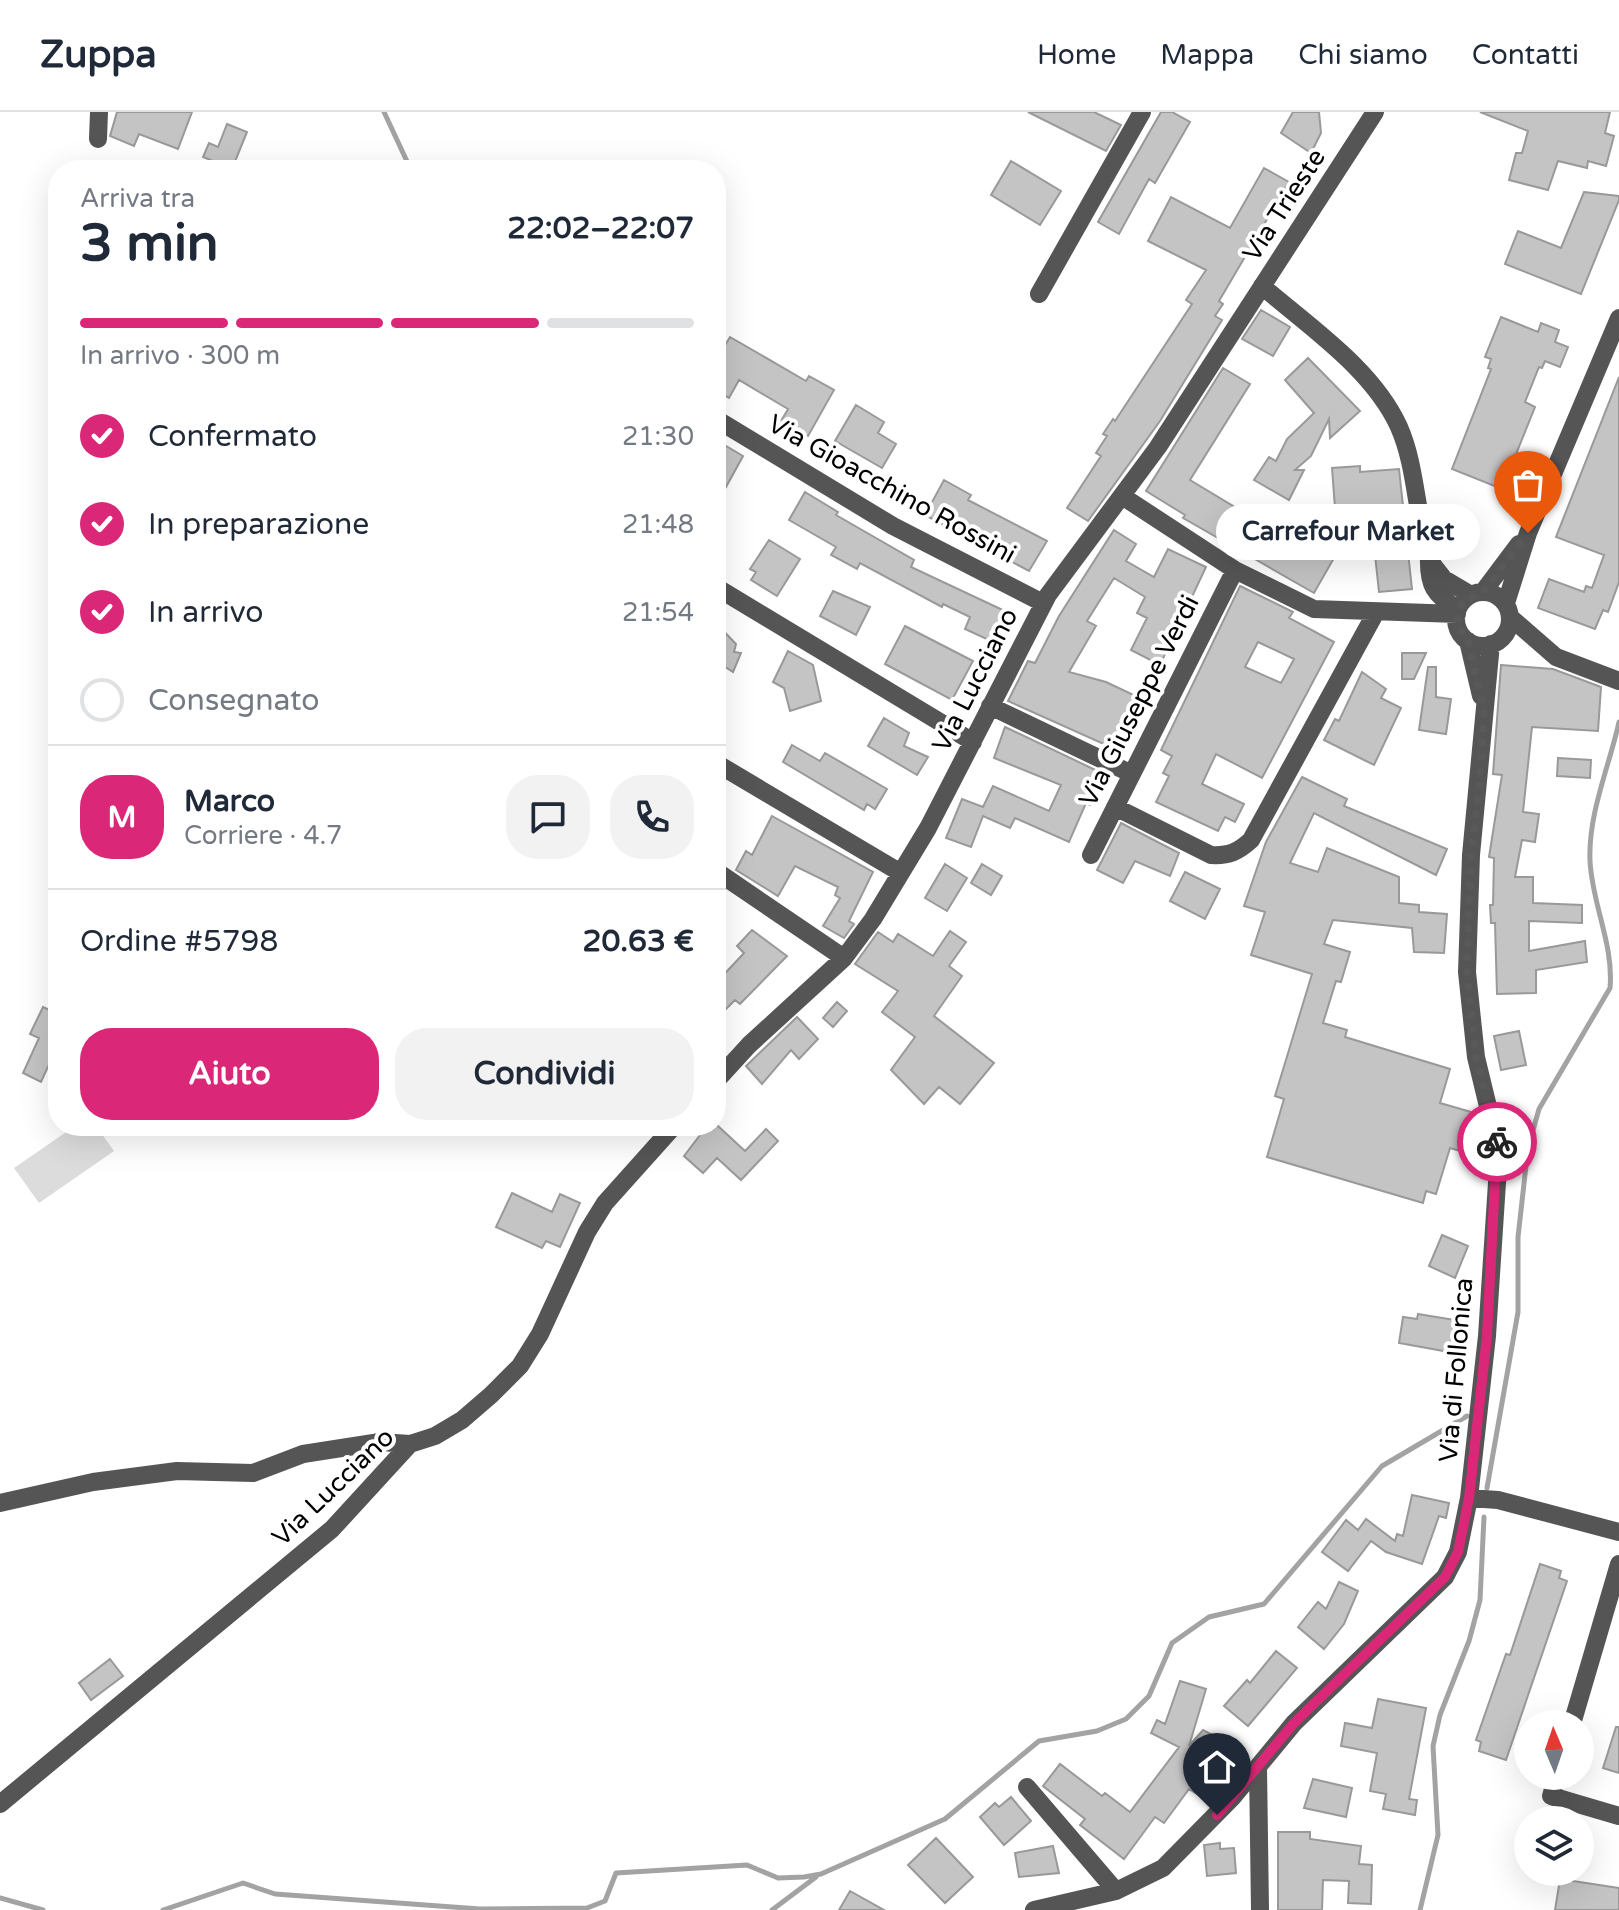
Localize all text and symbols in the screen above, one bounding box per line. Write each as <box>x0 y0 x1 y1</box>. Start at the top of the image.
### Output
text: Zuppa <box>40 32 157 78</box>
text: Home <box>1037 38 1116 72</box>
text: Mappa <box>1160 38 1254 72</box>
text: Chi siamo <box>1298 38 1428 72</box>
text: Contatti <box>1472 38 1579 72</box>
street label: Via Trieste <box>1236 143 1332 267</box>
text: Arriva tra <box>80 183 195 214</box>
text: 22:02–22:07 <box>507 210 694 247</box>
text: 3 min <box>80 212 219 275</box>
text: In arrivo · 300 m <box>80 340 280 371</box>
street label: Via Gioacchino Rossini <box>763 408 1021 570</box>
icon: check <box>80 414 124 458</box>
text: Confermato <box>148 418 317 455</box>
text: 21:30 <box>622 421 694 452</box>
pin <box>1494 451 1562 533</box>
icon: bag <box>1506 463 1550 507</box>
icon: check <box>80 502 124 546</box>
callout: Carrefour Market <box>1216 505 1480 561</box>
text: In preparazione <box>148 506 369 543</box>
text: 21:48 <box>622 509 694 540</box>
text: Carrefour Market <box>1242 516 1454 547</box>
icon: check <box>80 590 124 634</box>
street label: Via Giuseppe Verdi <box>1072 590 1206 812</box>
text: In arrivo <box>148 594 264 631</box>
text: 21:54 <box>622 597 694 628</box>
street label: Via Lucciano <box>926 603 1024 757</box>
text: Consegnato <box>148 682 319 719</box>
button: chat <box>506 775 590 859</box>
button: phone <box>610 775 694 859</box>
text: Marco <box>184 783 275 820</box>
text: M <box>108 799 136 836</box>
text: Corriere · 4.7 <box>184 820 342 851</box>
text: Ordine #5798 <box>80 923 278 960</box>
text: 20.63 € <box>583 923 694 960</box>
button: Aiuto <box>80 1028 379 1120</box>
button: Condividi <box>395 1028 694 1120</box>
courier <box>1457 1102 1537 1182</box>
icon: bike <box>1475 1120 1519 1164</box>
street label: Via di Follonica <box>1432 1276 1480 1464</box>
street label: Via Lucciano <box>266 1421 400 1553</box>
north arrow <box>1514 1710 1594 1790</box>
map controls <box>1514 1710 1594 1886</box>
pin <box>1183 1733 1251 1815</box>
icon: home <box>1195 1745 1239 1789</box>
button: layers <box>1514 1806 1594 1886</box>

